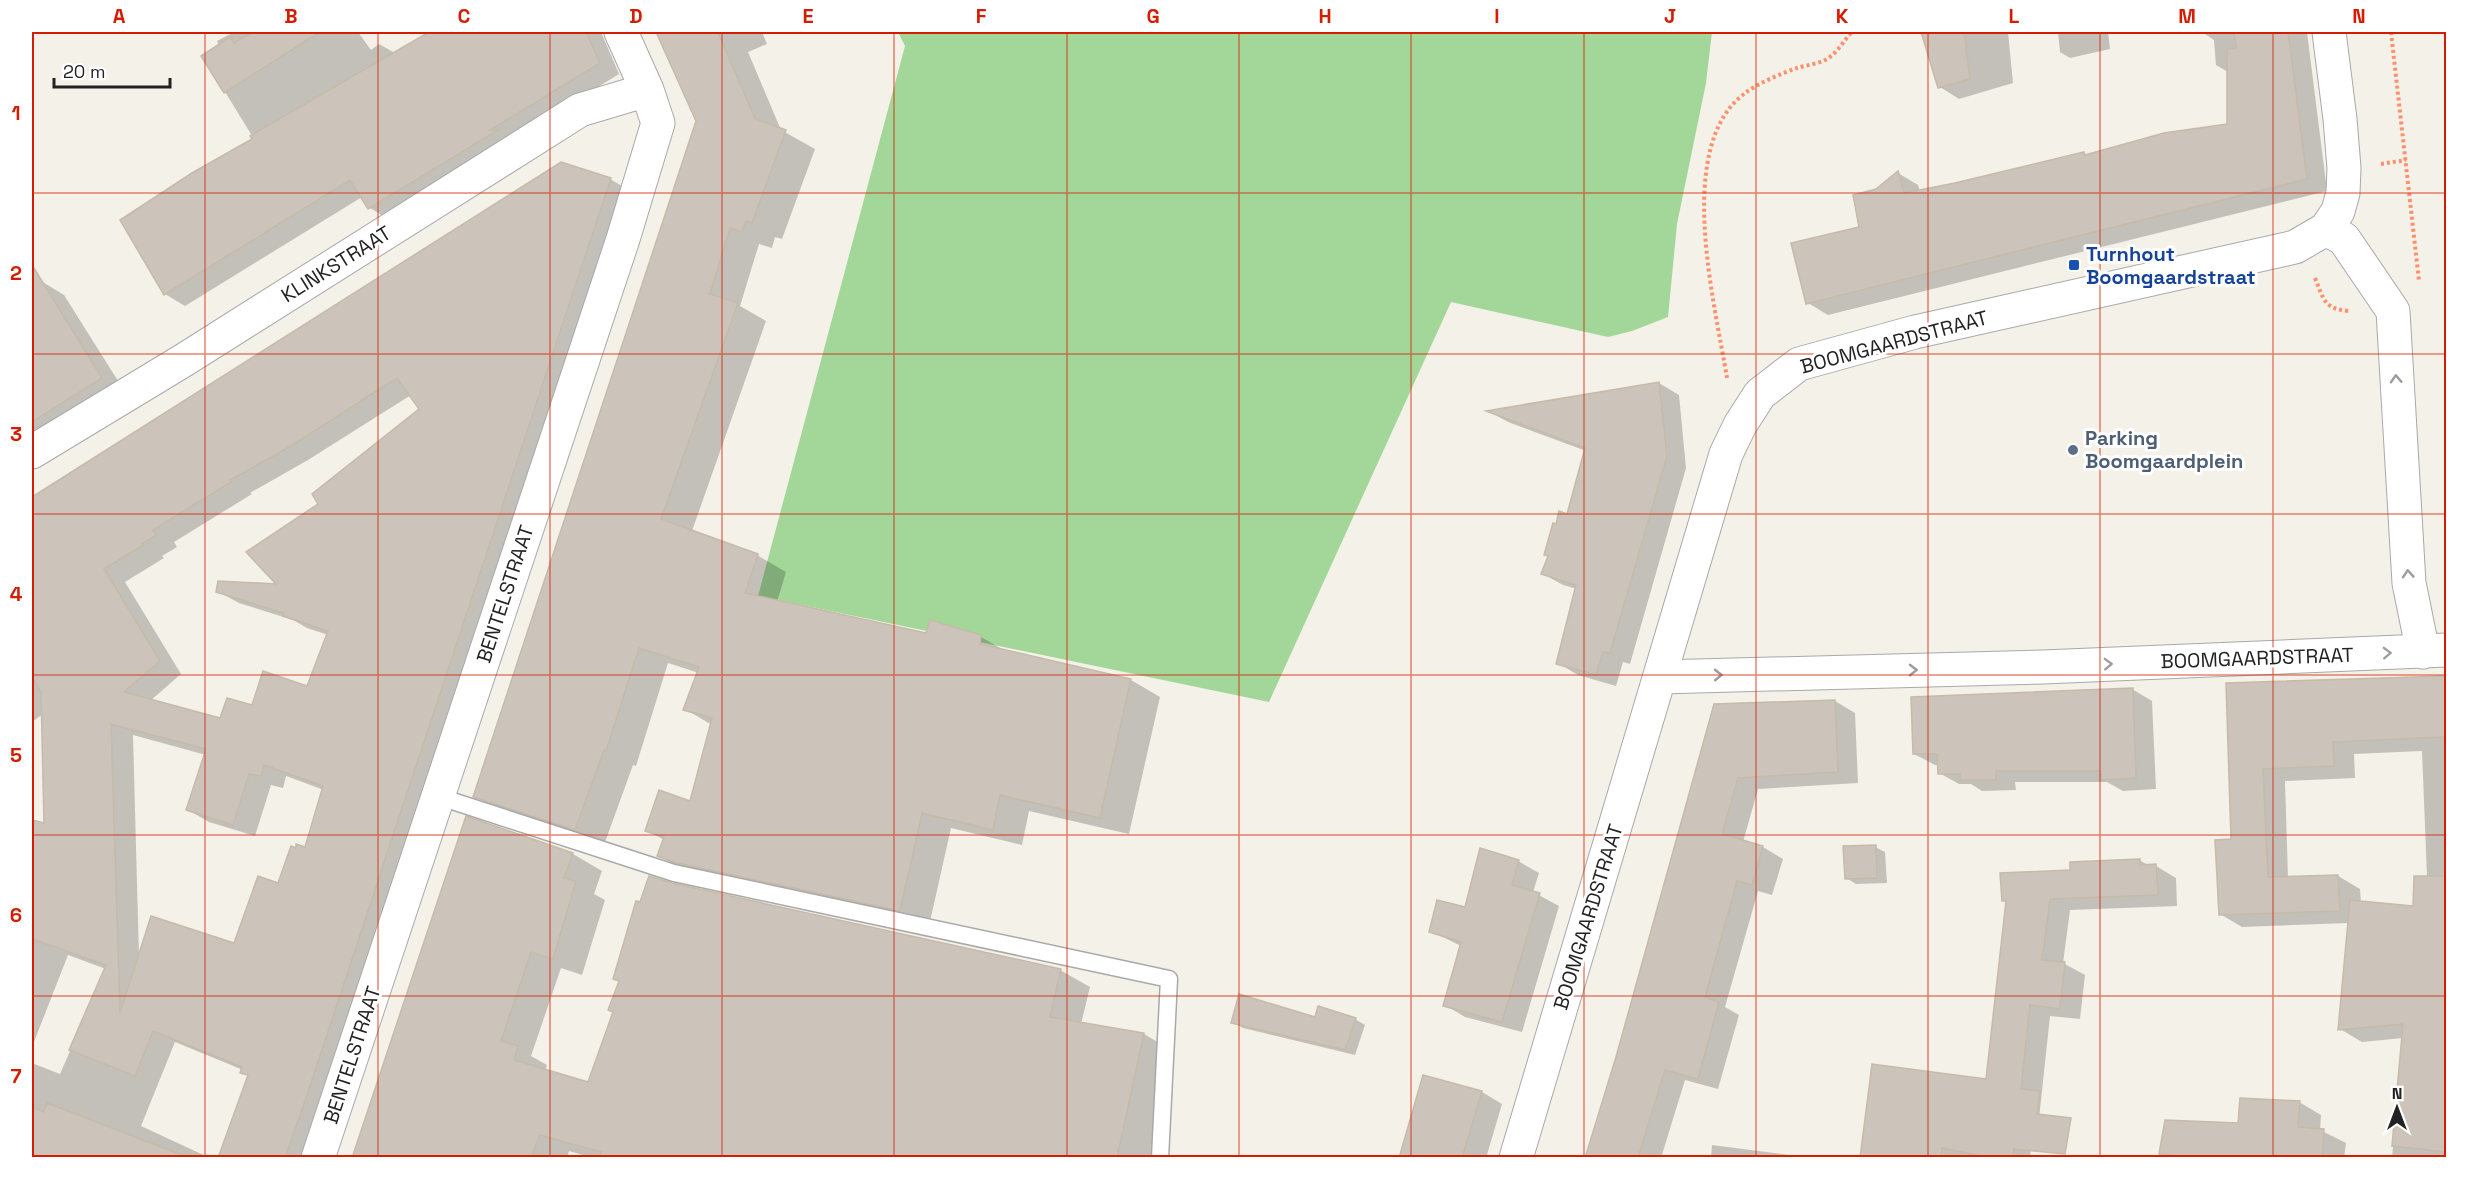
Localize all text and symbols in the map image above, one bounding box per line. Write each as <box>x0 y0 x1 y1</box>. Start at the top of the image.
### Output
text: A <box>113 3 126 29</box>
text: B <box>284 3 298 29</box>
text: C <box>458 3 471 29</box>
text: D <box>629 3 643 29</box>
text: E <box>802 3 814 29</box>
text: F <box>976 3 987 29</box>
text: G <box>1146 3 1160 29</box>
text: H <box>1318 3 1332 29</box>
text: I <box>1494 3 1500 29</box>
text: J <box>1664 3 1676 29</box>
text: K <box>1836 3 1849 29</box>
text: L <box>2009 3 2020 29</box>
text: M <box>2178 3 2196 29</box>
text: N <box>2352 3 2366 29</box>
scale bar <box>54 51 170 89</box>
text: 20 m <box>63 60 106 83</box>
text: 1 <box>11 100 21 126</box>
street label: KLINKSTRAAT <box>276 220 396 308</box>
place label: Turnhout Boomgaardstraat <box>2086 241 2256 290</box>
marker: Turnhout Boomgaardstraat <box>2067 258 2081 272</box>
text: 2 <box>10 260 22 286</box>
street label: BOOMGAARDSTRAAT <box>1797 304 1991 380</box>
one-way arrow <box>2389 374 2402 383</box>
text: 3 <box>10 421 22 447</box>
place label: Parking Boomgaardplein <box>2085 425 2243 474</box>
marker: Parking Boomgaardplein <box>2066 443 2080 457</box>
street label: BENTELSTRAAT <box>471 522 540 666</box>
one-way arrow <box>2402 569 2415 578</box>
text: 4 <box>10 581 23 607</box>
street label: BOOMGAARDSTRAAT <box>2160 642 2354 674</box>
one-way arrow <box>2382 647 2391 660</box>
one-way arrow <box>2103 658 2112 671</box>
one-way arrow <box>1909 664 1918 677</box>
one-way arrow <box>1714 669 1723 681</box>
text: 5 <box>10 742 22 768</box>
street label: BOOMGAARDSTRAAT <box>1547 821 1629 1013</box>
text: 6 <box>10 902 22 928</box>
street label: BENTELSTRAAT <box>318 983 387 1127</box>
text: 7 <box>10 1063 22 1089</box>
north arrow <box>2367 1078 2427 1138</box>
text: N <box>2392 1083 2402 1104</box>

